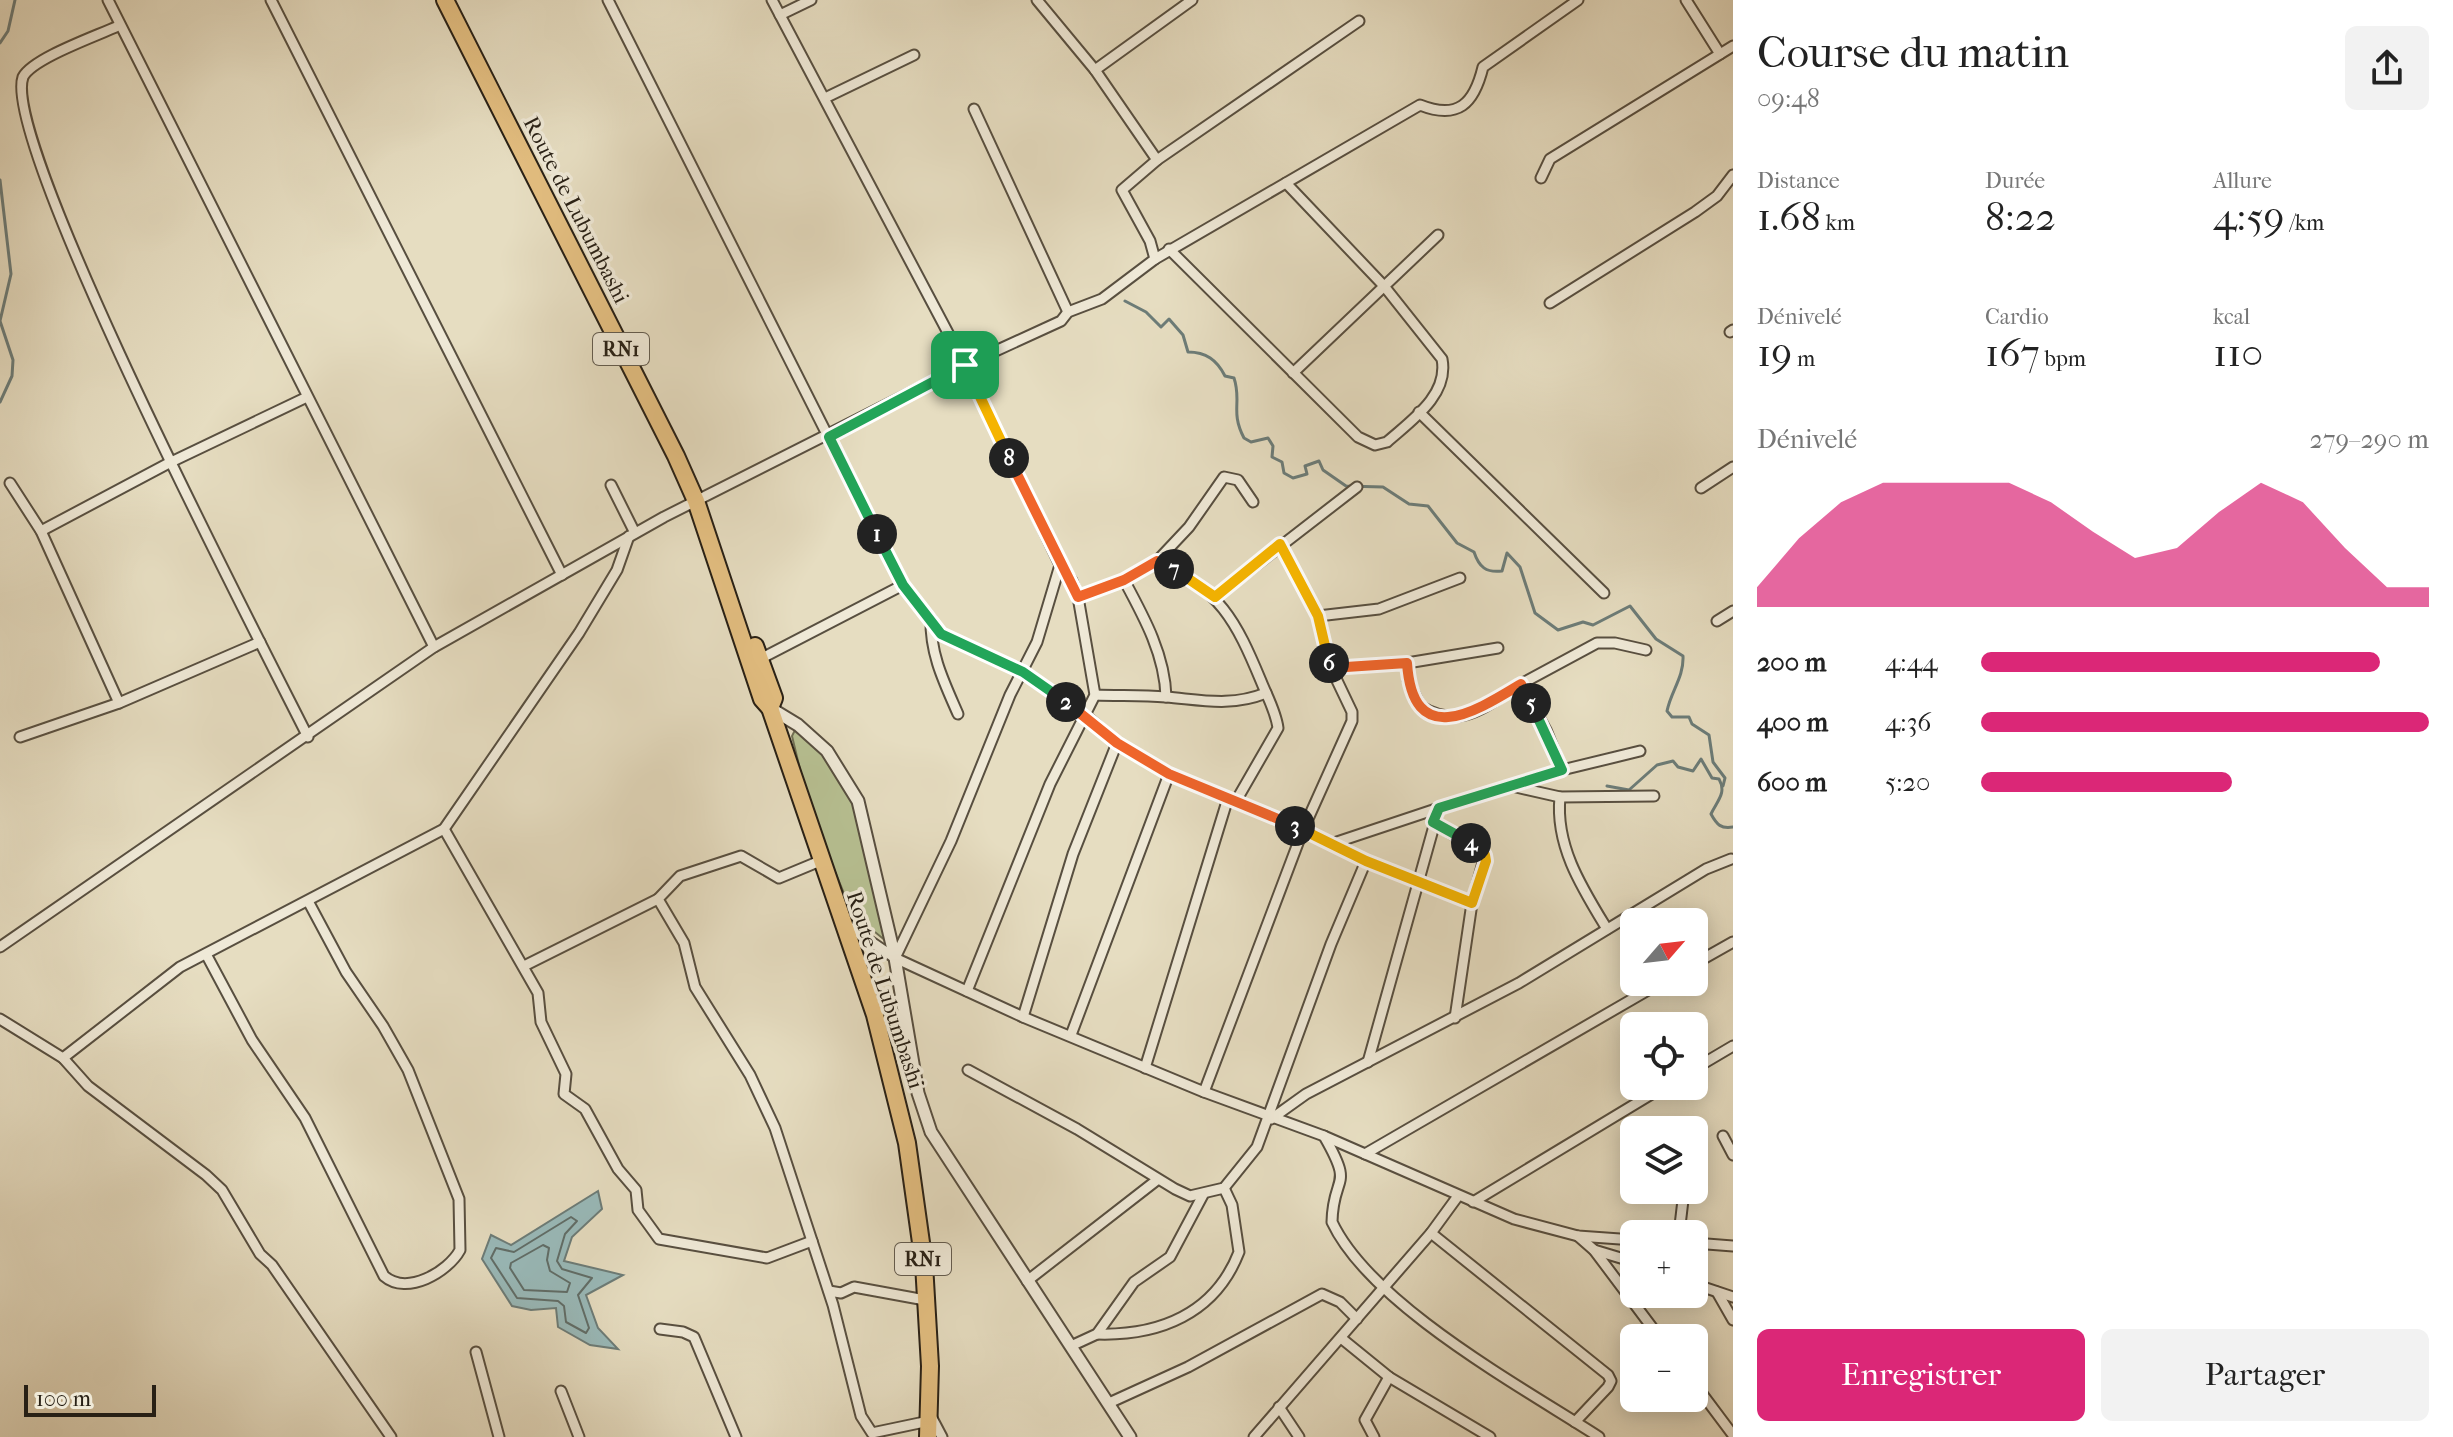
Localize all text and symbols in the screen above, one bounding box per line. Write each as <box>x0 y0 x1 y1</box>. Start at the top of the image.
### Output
button: share <box>2345 26 2429 110</box>
text: Course du matin <box>1757 27 2069 78</box>
text: 09:48 <box>1757 83 1820 114</box>
street label: Route de Lubumbashi <box>518 112 635 308</box>
text: Distance <box>1757 168 1840 194</box>
text: Durée <box>1985 168 2045 194</box>
text: Allure <box>2213 168 2272 194</box>
text: 1.68 <box>1757 194 1821 240</box>
text: 8:22 <box>1985 194 2056 240</box>
text: 4:59 <box>2213 194 2285 240</box>
text: km <box>1821 210 1855 236</box>
text: /km <box>2285 210 2324 236</box>
text: Dénivelé <box>1757 304 1842 330</box>
text: Cardio <box>1985 304 2049 330</box>
text: kcal <box>2213 304 2250 330</box>
text: 19 <box>1757 330 1792 376</box>
text: 167 <box>1985 330 2040 376</box>
text: 110 <box>2213 330 2263 376</box>
pin <box>931 331 999 399</box>
road number: RN1 <box>593 333 649 365</box>
icon: arrive <box>943 343 987 387</box>
text: m <box>1792 346 1815 372</box>
text: bpm <box>2040 346 2086 372</box>
text: Dénivelé <box>1757 424 1857 455</box>
text: 279–290 m <box>2310 424 2429 455</box>
pin: 8 <box>989 438 1029 478</box>
text: 8 <box>1003 445 1015 471</box>
pin: 1 <box>857 514 897 554</box>
text: 1 <box>873 521 881 547</box>
pin: 7 <box>1154 549 1194 589</box>
text: 7 <box>1169 556 1179 582</box>
pin: 6 <box>1309 643 1349 683</box>
text: 200 m <box>1757 647 1826 678</box>
text: 4:44 <box>1885 647 1937 678</box>
text: 6 <box>1323 650 1335 676</box>
pin: 2 <box>1046 682 1086 722</box>
pin: 5 <box>1511 683 1551 723</box>
text: 2 <box>1060 689 1072 715</box>
text: 5 <box>1526 690 1536 716</box>
text: 400 m <box>1757 707 1828 738</box>
text: 4:36 <box>1885 707 1931 738</box>
text: 600 m <box>1757 767 1827 798</box>
text: 5:20 <box>1885 767 1930 798</box>
pin: 3 <box>1275 806 1315 846</box>
text: 3 <box>1290 813 1300 839</box>
pin: 4 <box>1451 823 1491 863</box>
text: 4 <box>1465 830 1478 856</box>
street label: Route de Lubumbashi <box>841 888 929 1093</box>
north arrow <box>1620 908 1708 996</box>
map controls <box>1620 908 1708 1412</box>
button: locate <box>1620 1012 1708 1100</box>
button: layers <box>1620 1116 1708 1204</box>
button: + <box>1620 1220 1708 1308</box>
road number: RN1 <box>895 1243 951 1275</box>
button: − <box>1620 1324 1708 1412</box>
button: Enregistrer <box>1757 1329 2085 1421</box>
button: Partager <box>2101 1329 2429 1421</box>
scale bar <box>24 1381 156 1417</box>
text: 100 m <box>36 1386 91 1412</box>

